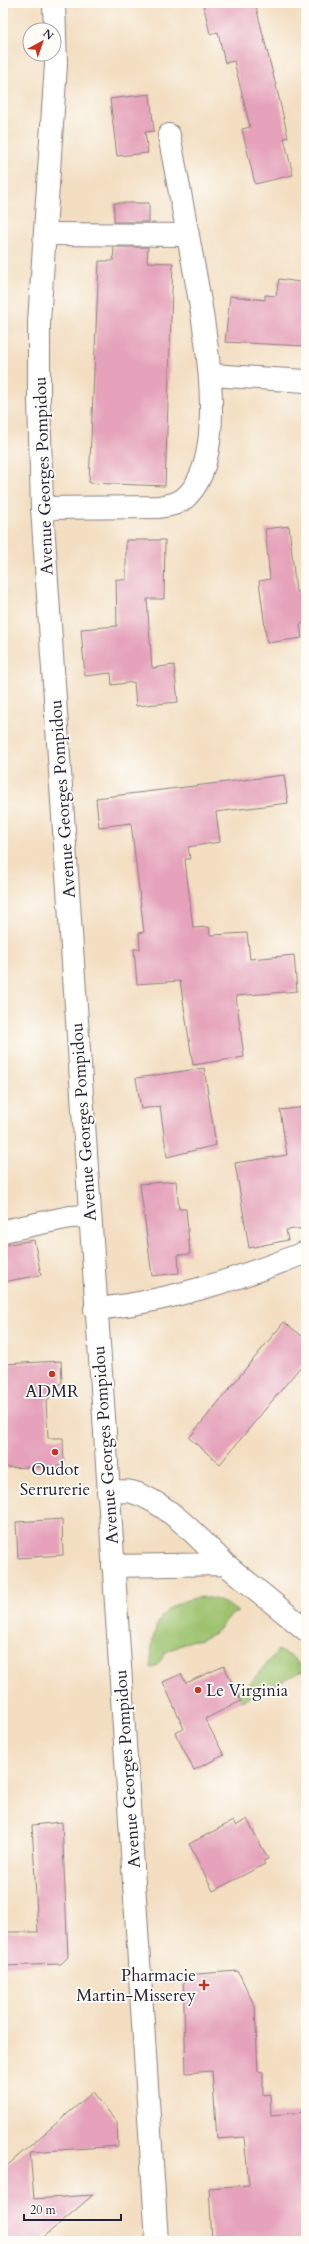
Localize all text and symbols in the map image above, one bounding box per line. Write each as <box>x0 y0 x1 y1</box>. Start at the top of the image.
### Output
north arrow <box>22 22 62 62</box>
text: N <box>40 26 57 44</box>
street label: Avenue Georges Pompidou <box>29 376 58 576</box>
street label: Avenue Georges Pompidou <box>44 699 81 899</box>
street label: Avenue Georges Pompidou <box>65 1022 102 1222</box>
street label: Avenue Georges Pompidou <box>87 1345 124 1545</box>
marker: ADMR <box>47 1369 57 1379</box>
place label: ADMR <box>25 1380 79 1403</box>
marker: Oudot Serrurerie <box>50 1447 60 1457</box>
place label: Oudot Serrurerie <box>20 1458 90 1501</box>
street label: Avenue Georges Pompidou <box>109 1669 146 1869</box>
place label: Le Virginia <box>206 1679 289 1702</box>
marker: Le Virginia <box>193 1685 203 1695</box>
place label: Pharmacie Martin-Misserey <box>76 1964 196 2007</box>
marker: Pharmacie Martin-Misserey <box>199 1980 209 1990</box>
scale bar <box>24 2196 121 2222</box>
text: 20 m <box>30 2202 57 2218</box>

